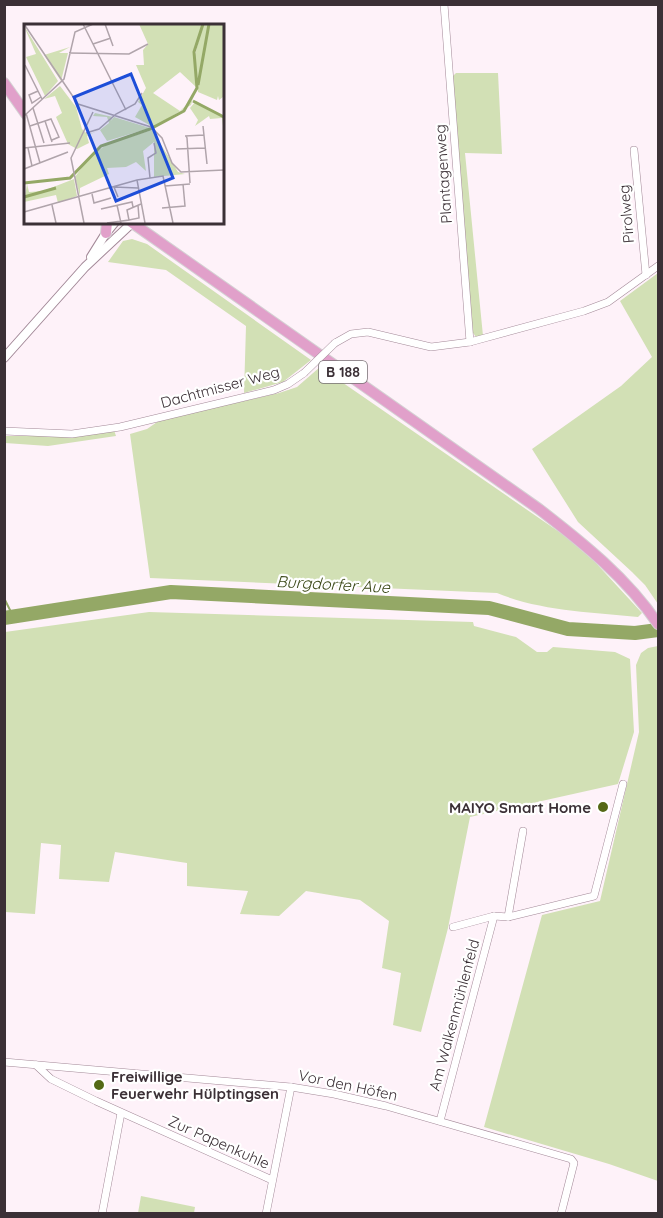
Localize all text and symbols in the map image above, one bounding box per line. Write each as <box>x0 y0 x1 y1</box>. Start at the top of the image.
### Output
inset map <box>24 24 224 224</box>
street label: Plantagenweg <box>430 124 456 224</box>
street label: Pirolweg <box>614 184 638 244</box>
road number: B 188 <box>319 361 367 383</box>
street label: Dachtmisser Weg <box>158 362 282 412</box>
water label: Burgdorfer Aue <box>276 571 391 597</box>
place label: MAIYO Smart Home <box>449 798 591 817</box>
marker: MAIYO Smart Home <box>596 800 610 814</box>
street label: Am Walkenmühlenfeld <box>425 937 483 1093</box>
street label: Vor den Höfen <box>297 1065 399 1105</box>
place label: Freiwillige Feuerwehr Hülptingsen <box>111 1067 279 1103</box>
marker: Freiwillige Feuerwehr Hülptingsen <box>92 1078 106 1092</box>
street label: Zur Papenkuhle <box>165 1111 273 1173</box>

